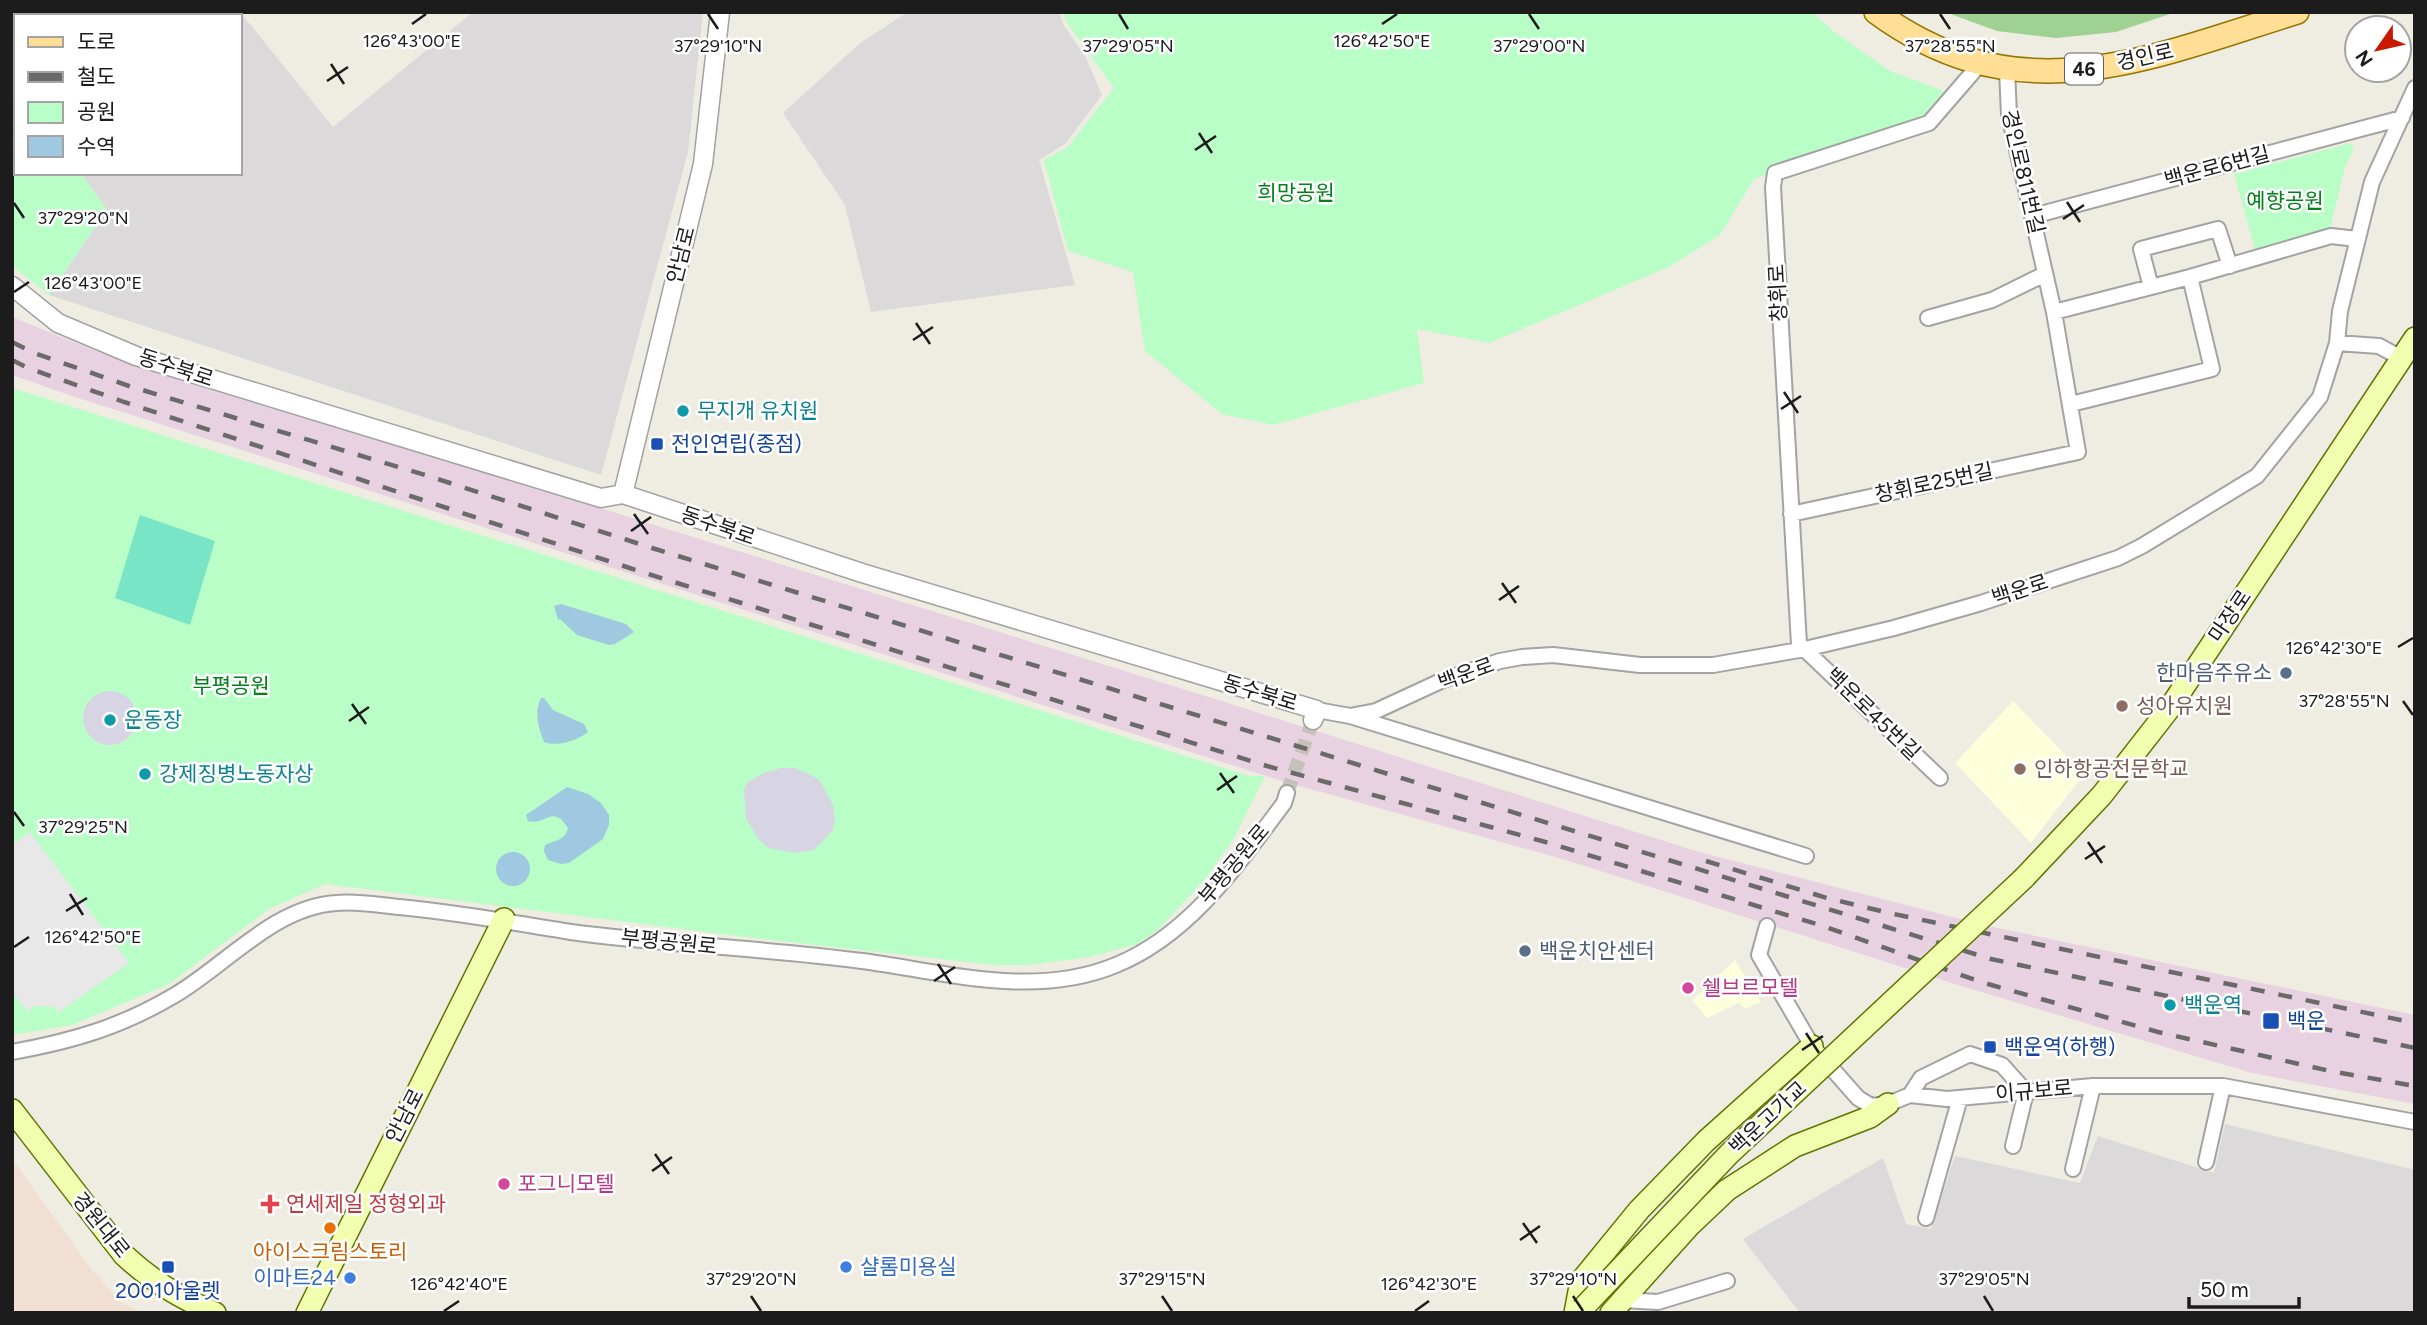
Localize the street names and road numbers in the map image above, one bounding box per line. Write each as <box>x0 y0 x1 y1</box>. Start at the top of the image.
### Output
street label: 경인로 <box>2114 38 2176 75</box>
road number: 46 <box>2065 54 2103 85</box>
street label: 경인로811번길 <box>1997 107 2050 236</box>
street label: 백운로6번길 <box>2161 140 2273 193</box>
street label: 안남로 <box>661 224 700 286</box>
street label: 창휘로 <box>1764 263 1792 323</box>
street label: 동수북로 <box>136 344 217 391</box>
street label: 창휘로25번길 <box>1872 458 1995 507</box>
street label: 동수북로 <box>678 501 759 550</box>
street label: 백운로 <box>1988 569 2051 610</box>
street label: 마장로 <box>2203 585 2256 647</box>
street label: 백운로 <box>1434 652 1497 695</box>
street label: 백운로45번길 <box>1821 662 1926 765</box>
street label: 동수북로 <box>1220 669 1301 716</box>
street label: 부평공원로 <box>1193 819 1274 909</box>
street label: 부평공원로 <box>620 924 718 959</box>
street label: 이규보로 <box>1994 1075 2074 1106</box>
street label: 백운고가교 <box>1724 1076 1812 1160</box>
street label: 안남로 <box>380 1084 429 1147</box>
street label: 경원대로 <box>67 1187 135 1263</box>

